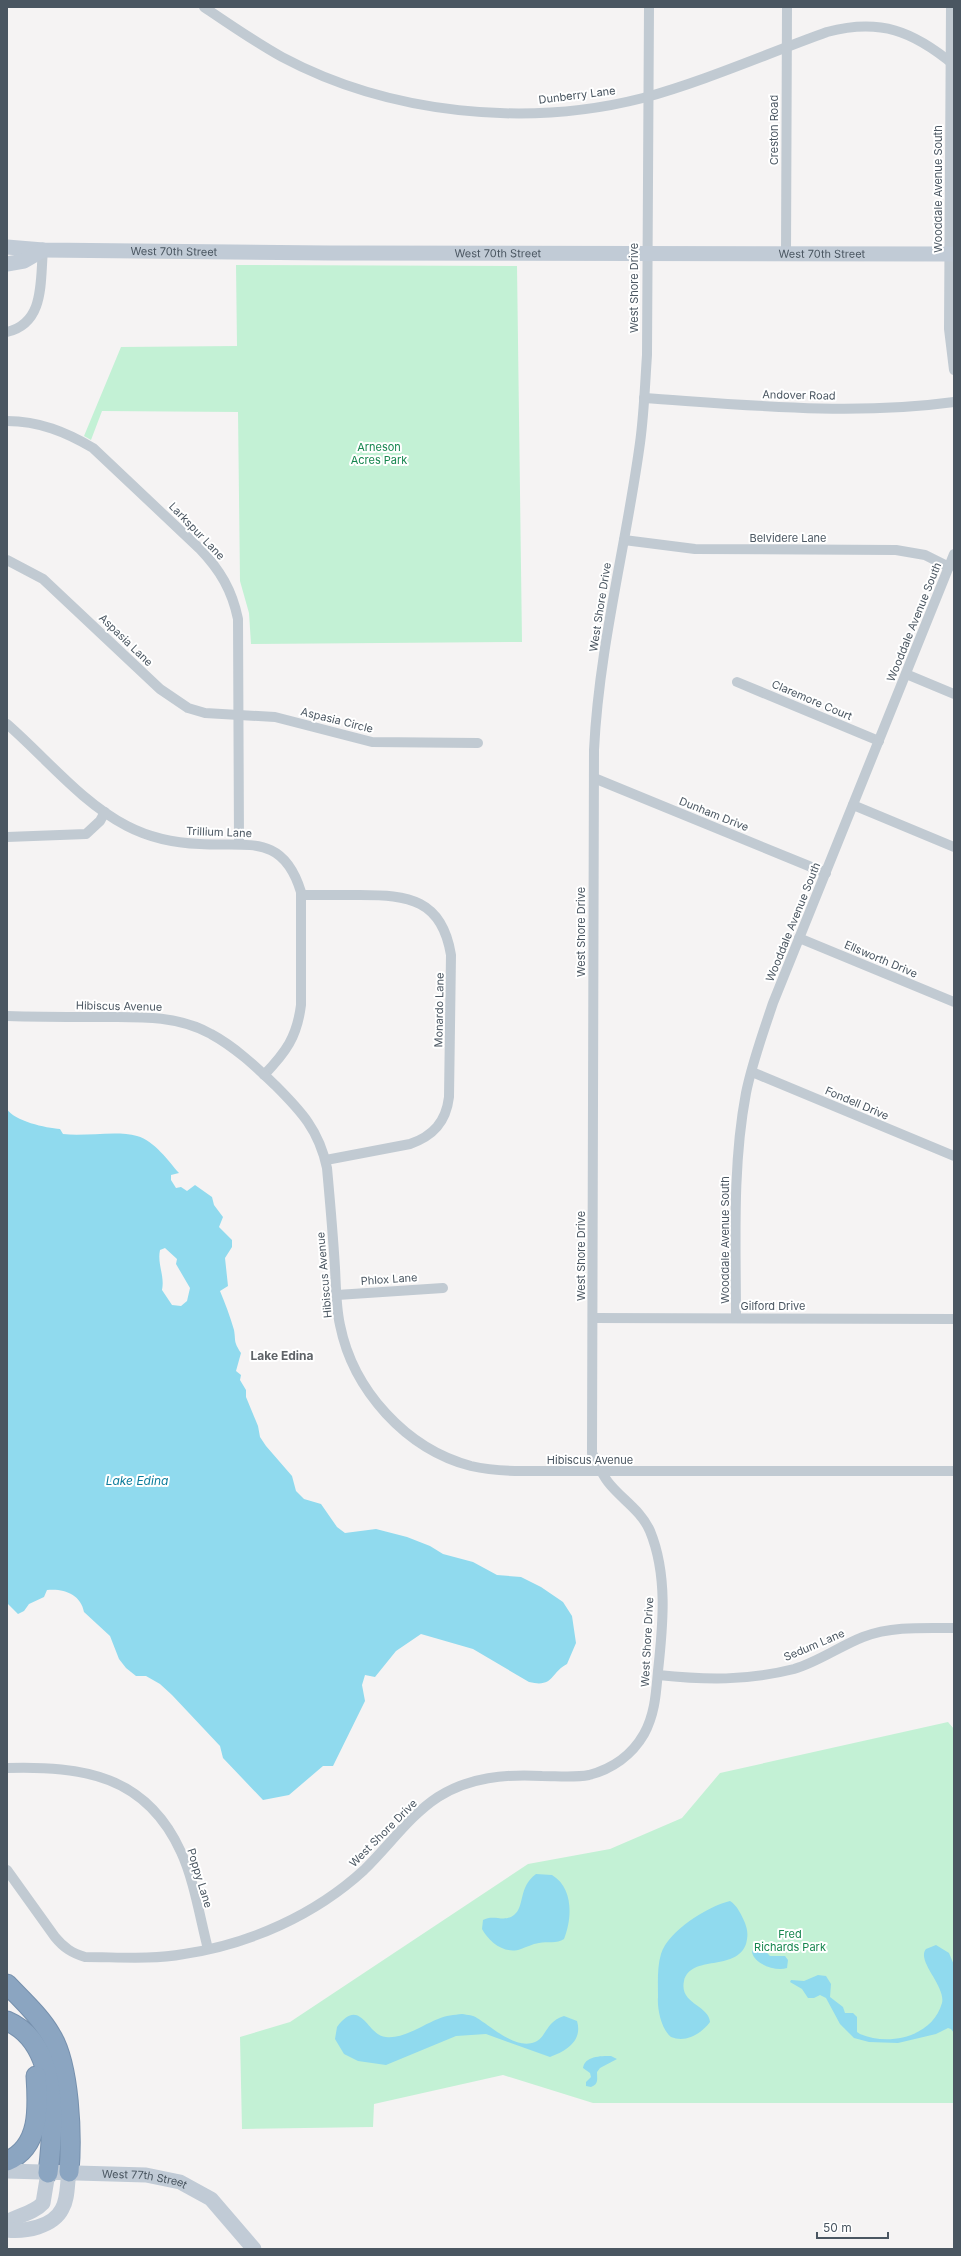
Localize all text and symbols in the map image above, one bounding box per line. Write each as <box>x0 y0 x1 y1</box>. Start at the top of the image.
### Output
street label: Dunberry Lane <box>538 83 616 107</box>
street label: Creston Road <box>767 95 781 165</box>
street label: Wooddale Avenue South <box>931 125 945 253</box>
street label: West Shore Drive <box>627 243 641 333</box>
street label: West 70th Street <box>130 244 218 259</box>
street label: West 70th Street <box>454 246 542 260</box>
street label: West 70th Street <box>778 247 866 261</box>
street label: Andover Road <box>762 387 836 403</box>
park label: Arneson Acres Park <box>351 440 407 467</box>
street label: Larkspur Lane <box>166 499 228 563</box>
street label: Belvidere Lane <box>749 531 827 545</box>
street label: Wooddale Avenue South <box>884 560 944 684</box>
street label: West Shore Drive <box>586 561 614 653</box>
street label: Aspasia Lane <box>96 611 156 669</box>
street label: Claremore Court <box>770 677 855 723</box>
street label: Aspasia Circle <box>299 704 375 736</box>
street label: Dunham Drive <box>677 794 751 834</box>
street label: Trillium Lane <box>186 824 252 840</box>
street label: Wooddale Avenue South <box>763 860 823 984</box>
street label: West Shore Drive <box>574 887 588 977</box>
street label: Ellsworth Drive <box>842 937 920 981</box>
street label: Monardo Lane <box>431 972 447 1048</box>
street label: Hibiscus Avenue <box>76 998 162 1014</box>
street label: Fondell Drive <box>823 1083 891 1123</box>
street label: Wooddale Avenue South <box>718 1176 732 1304</box>
street label: West Shore Drive <box>574 1211 588 1301</box>
street label: Hibiscus Avenue <box>313 1231 335 1319</box>
street label: Phlox Lane <box>360 1270 418 1288</box>
street label: Gilford Drive <box>741 1299 805 1313</box>
district label: Lake Edina <box>251 1348 314 1363</box>
street label: Hibiscus Avenue <box>547 1453 633 1467</box>
water label: Lake Edina <box>106 1473 168 1488</box>
street label: West Shore Drive <box>638 1597 656 1687</box>
street label: Sedum Lane <box>781 1626 847 1664</box>
street label: West Shore Drive <box>346 1796 420 1870</box>
street label: Poppy Lane <box>184 1847 216 1909</box>
park label: Fred Richards Park <box>754 1927 826 1954</box>
street label: West 77th Street <box>102 2167 190 2192</box>
scale bar <box>817 2214 888 2240</box>
text: 50 m <box>823 2220 852 2235</box>

